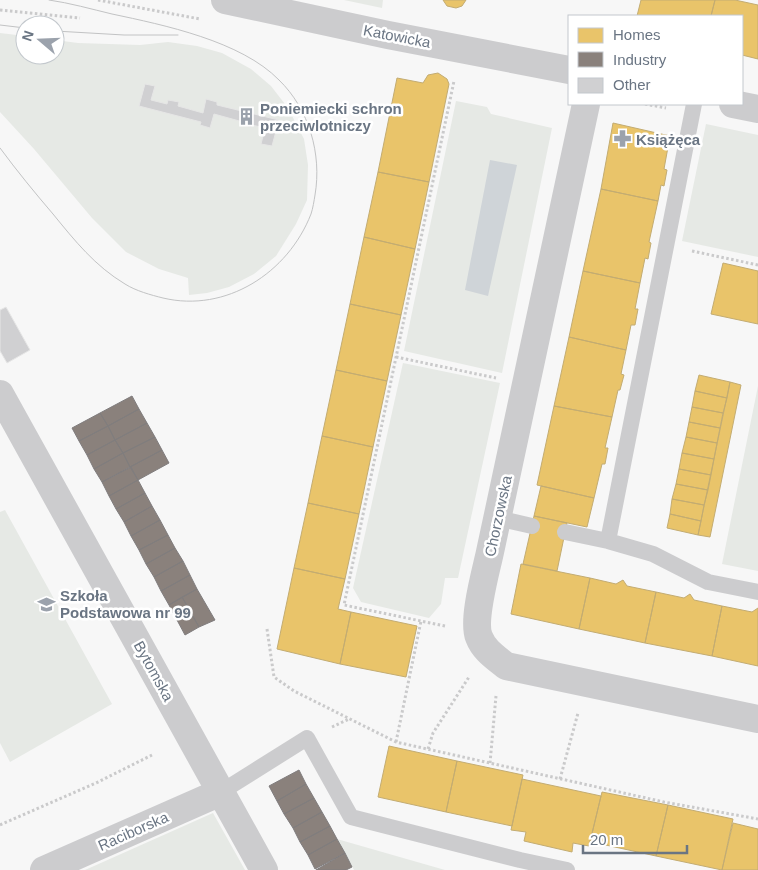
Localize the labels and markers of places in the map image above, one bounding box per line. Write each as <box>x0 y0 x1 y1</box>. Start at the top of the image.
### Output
place label: Poniemiecki schron przeciwlotniczy <box>260 100 402 134</box>
building icon: Poniemiecki schron przeciwlotniczy <box>236 107 256 127</box>
pharmacy icon: Książęca <box>612 129 632 149</box>
place label: Książęca <box>636 131 701 148</box>
place label: Szkoła Podstawowa nr 99 <box>60 587 191 621</box>
school or university icon: Szkoła Podstawowa nr 99 <box>36 594 56 614</box>

